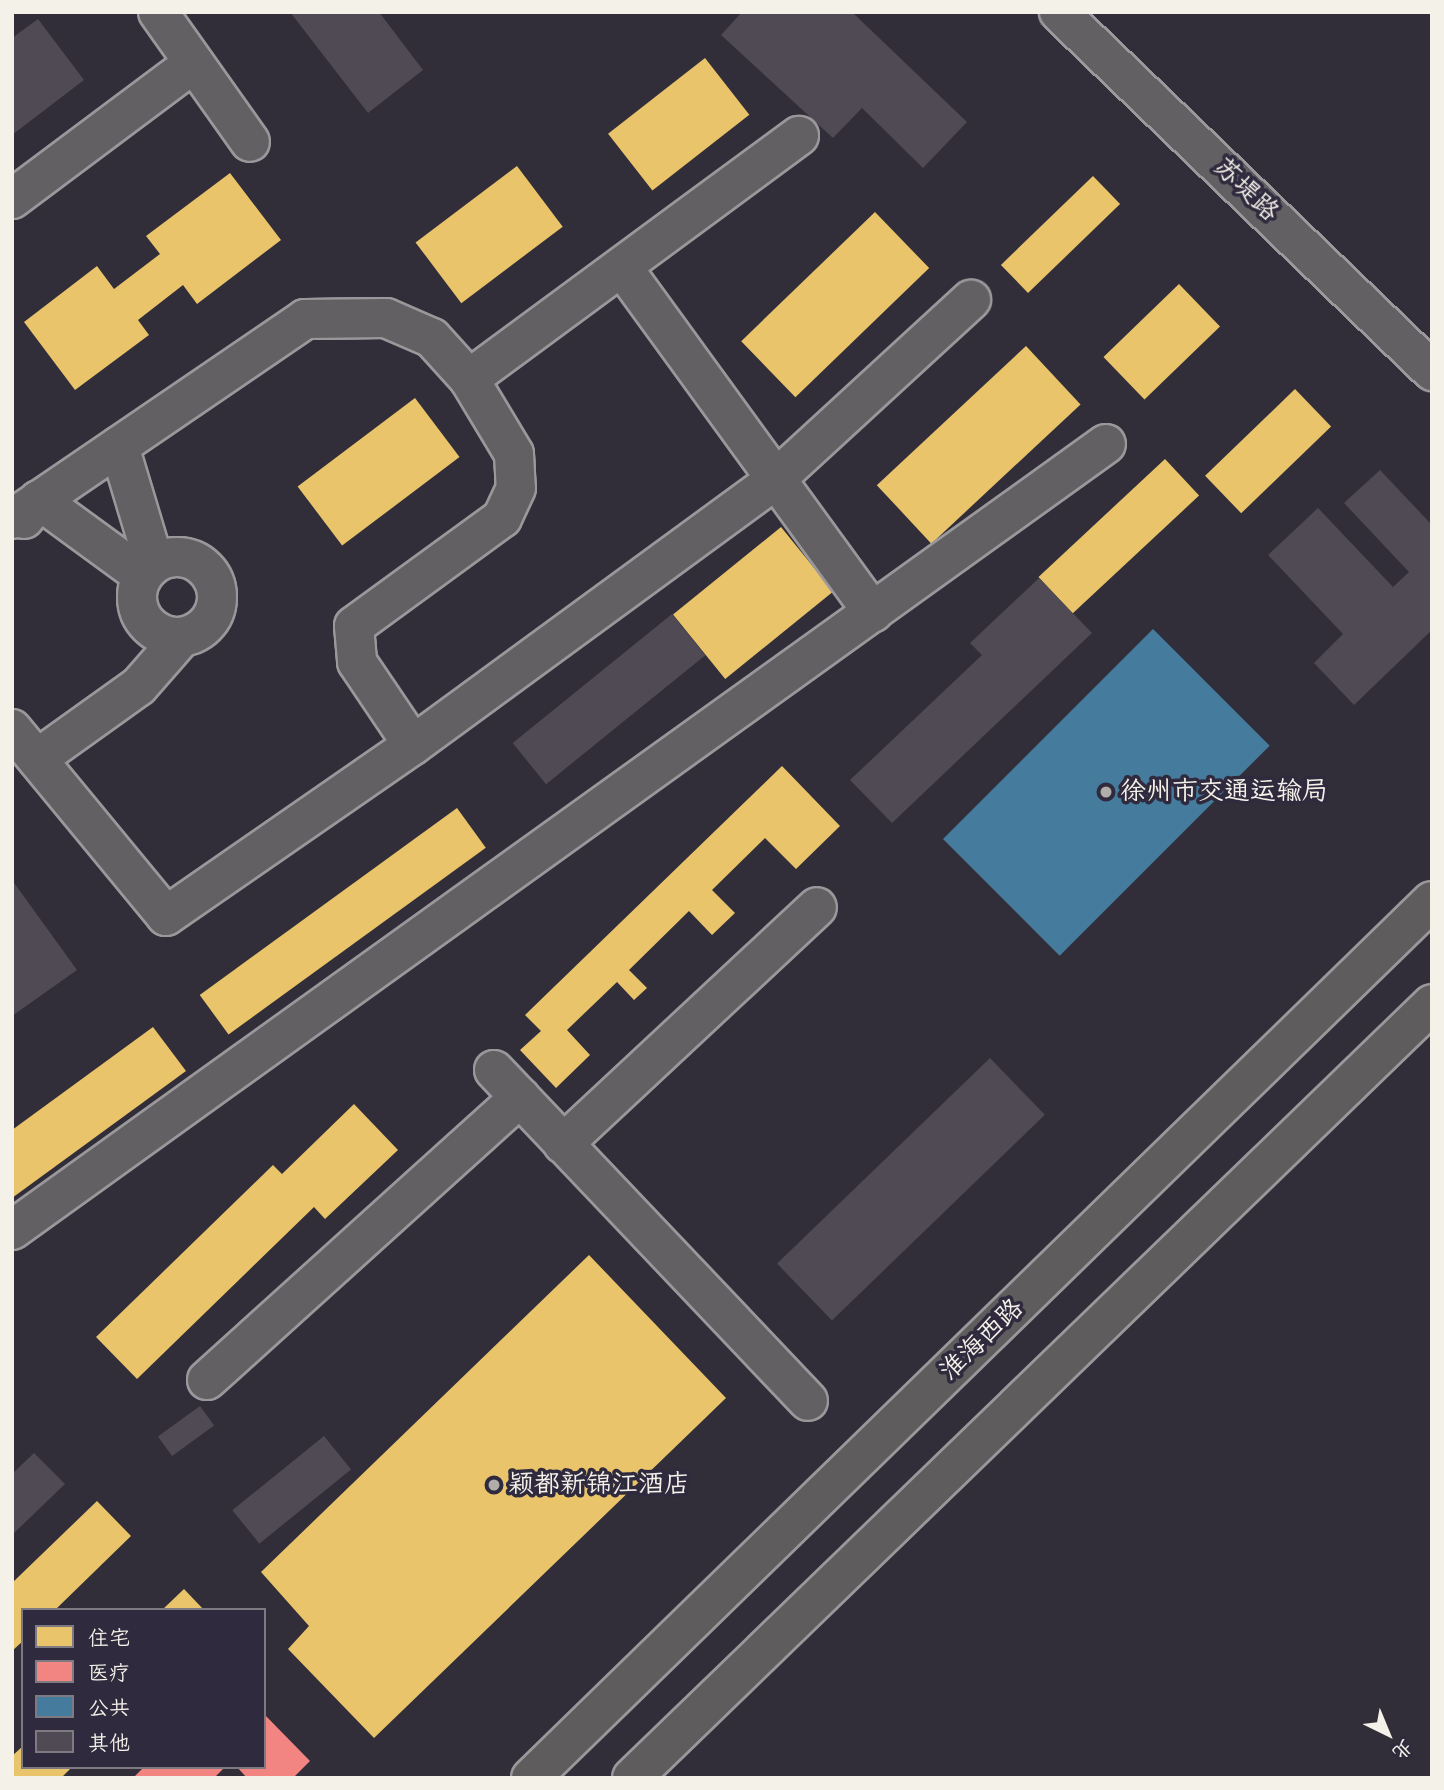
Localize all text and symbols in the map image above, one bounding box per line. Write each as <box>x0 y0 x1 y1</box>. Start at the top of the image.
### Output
street label: 苏堤路 <box>1207 152 1285 228</box>
place label: 徐州市交通运输局 <box>1120 776 1328 808</box>
marker: 徐州市交通运输局 <box>1098 784 1114 800</box>
street label: 淮海西路 <box>934 1293 1030 1387</box>
place label: 颖都新锦江酒店 <box>508 1469 690 1501</box>
marker: 颖都新锦江酒店 <box>486 1477 502 1493</box>
legend <box>21 1608 266 1769</box>
text: 住宅 <box>88 1626 130 1650</box>
text: 医疗 <box>88 1661 130 1685</box>
text: 公共 <box>88 1696 130 1720</box>
north arrow <box>1353 1699 1423 1769</box>
text: 其他 <box>88 1731 130 1755</box>
text: 北 <box>1388 1735 1417 1764</box>

